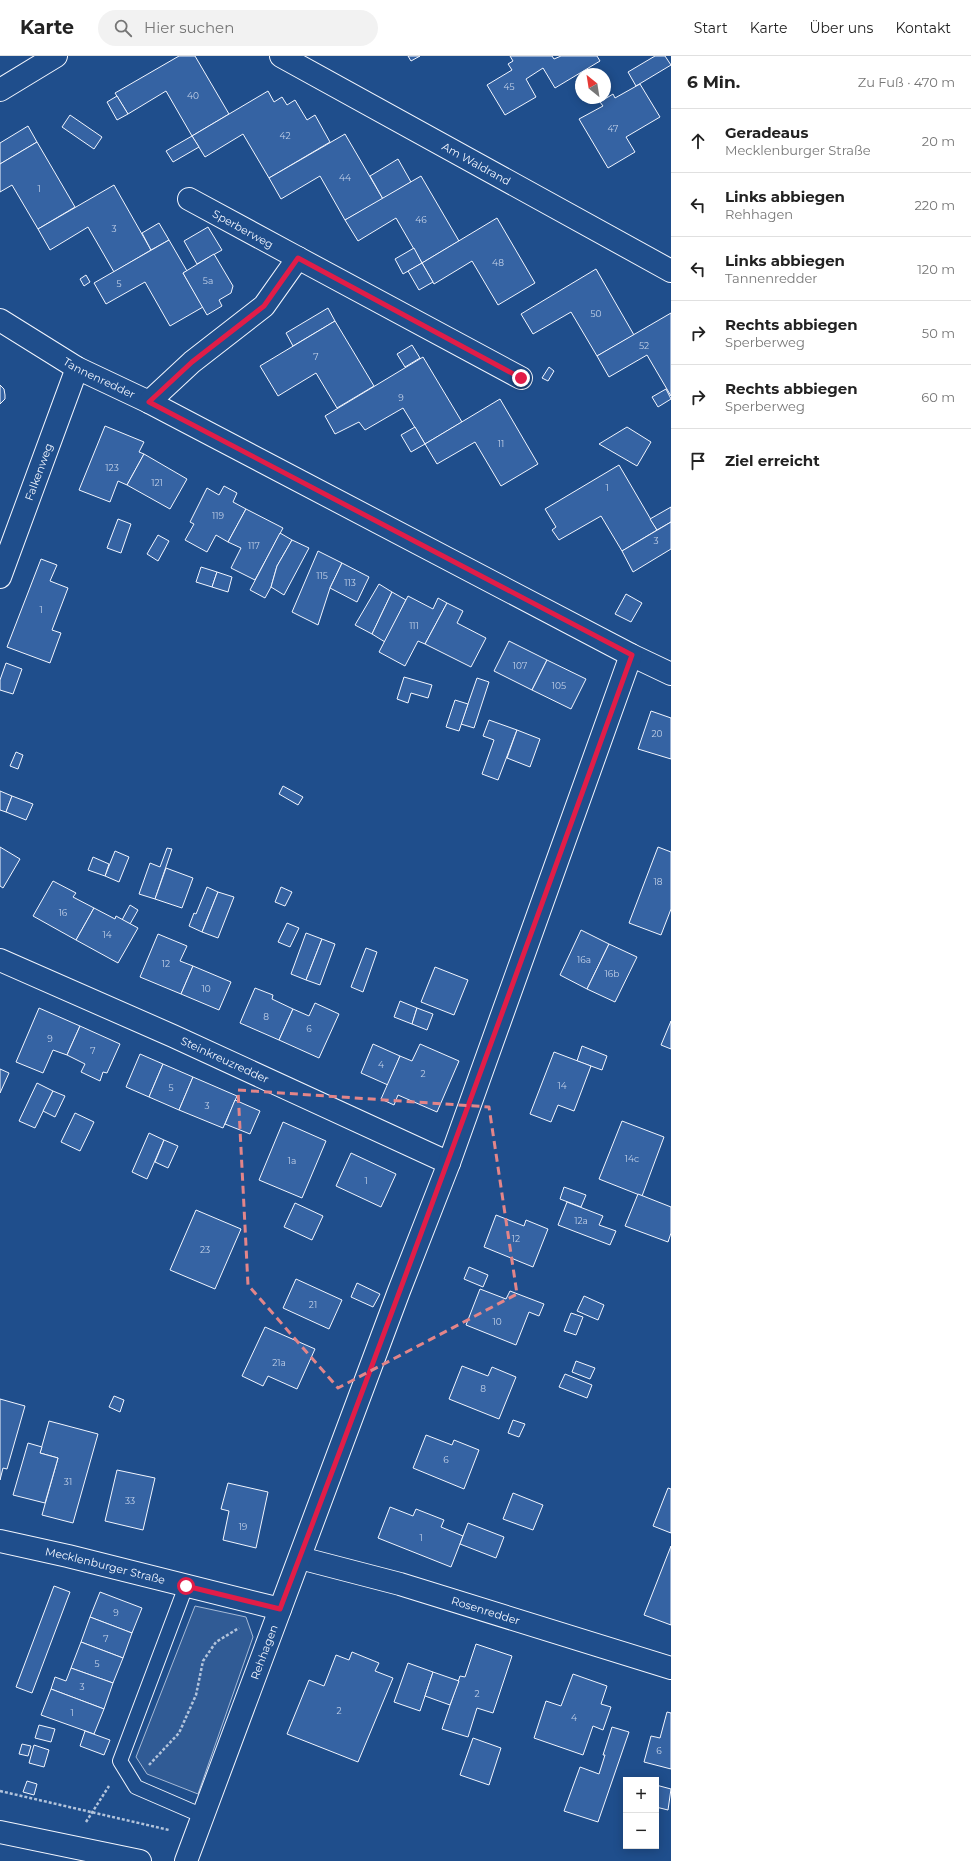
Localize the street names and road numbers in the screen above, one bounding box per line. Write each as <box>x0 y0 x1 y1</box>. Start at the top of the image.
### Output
street label: Am Waldrand <box>439 139 513 188</box>
street label: Sperberweg <box>210 207 276 251</box>
street label: Tannenredder <box>61 354 137 401</box>
street label: Falkenweg <box>22 441 56 503</box>
street label: Steinkreuzredder <box>179 1034 271 1086</box>
street label: Mecklenburger Straße <box>44 1544 167 1587</box>
street label: Rosenredder <box>450 1593 522 1628</box>
street label: Rehhagen <box>247 1623 281 1682</box>

